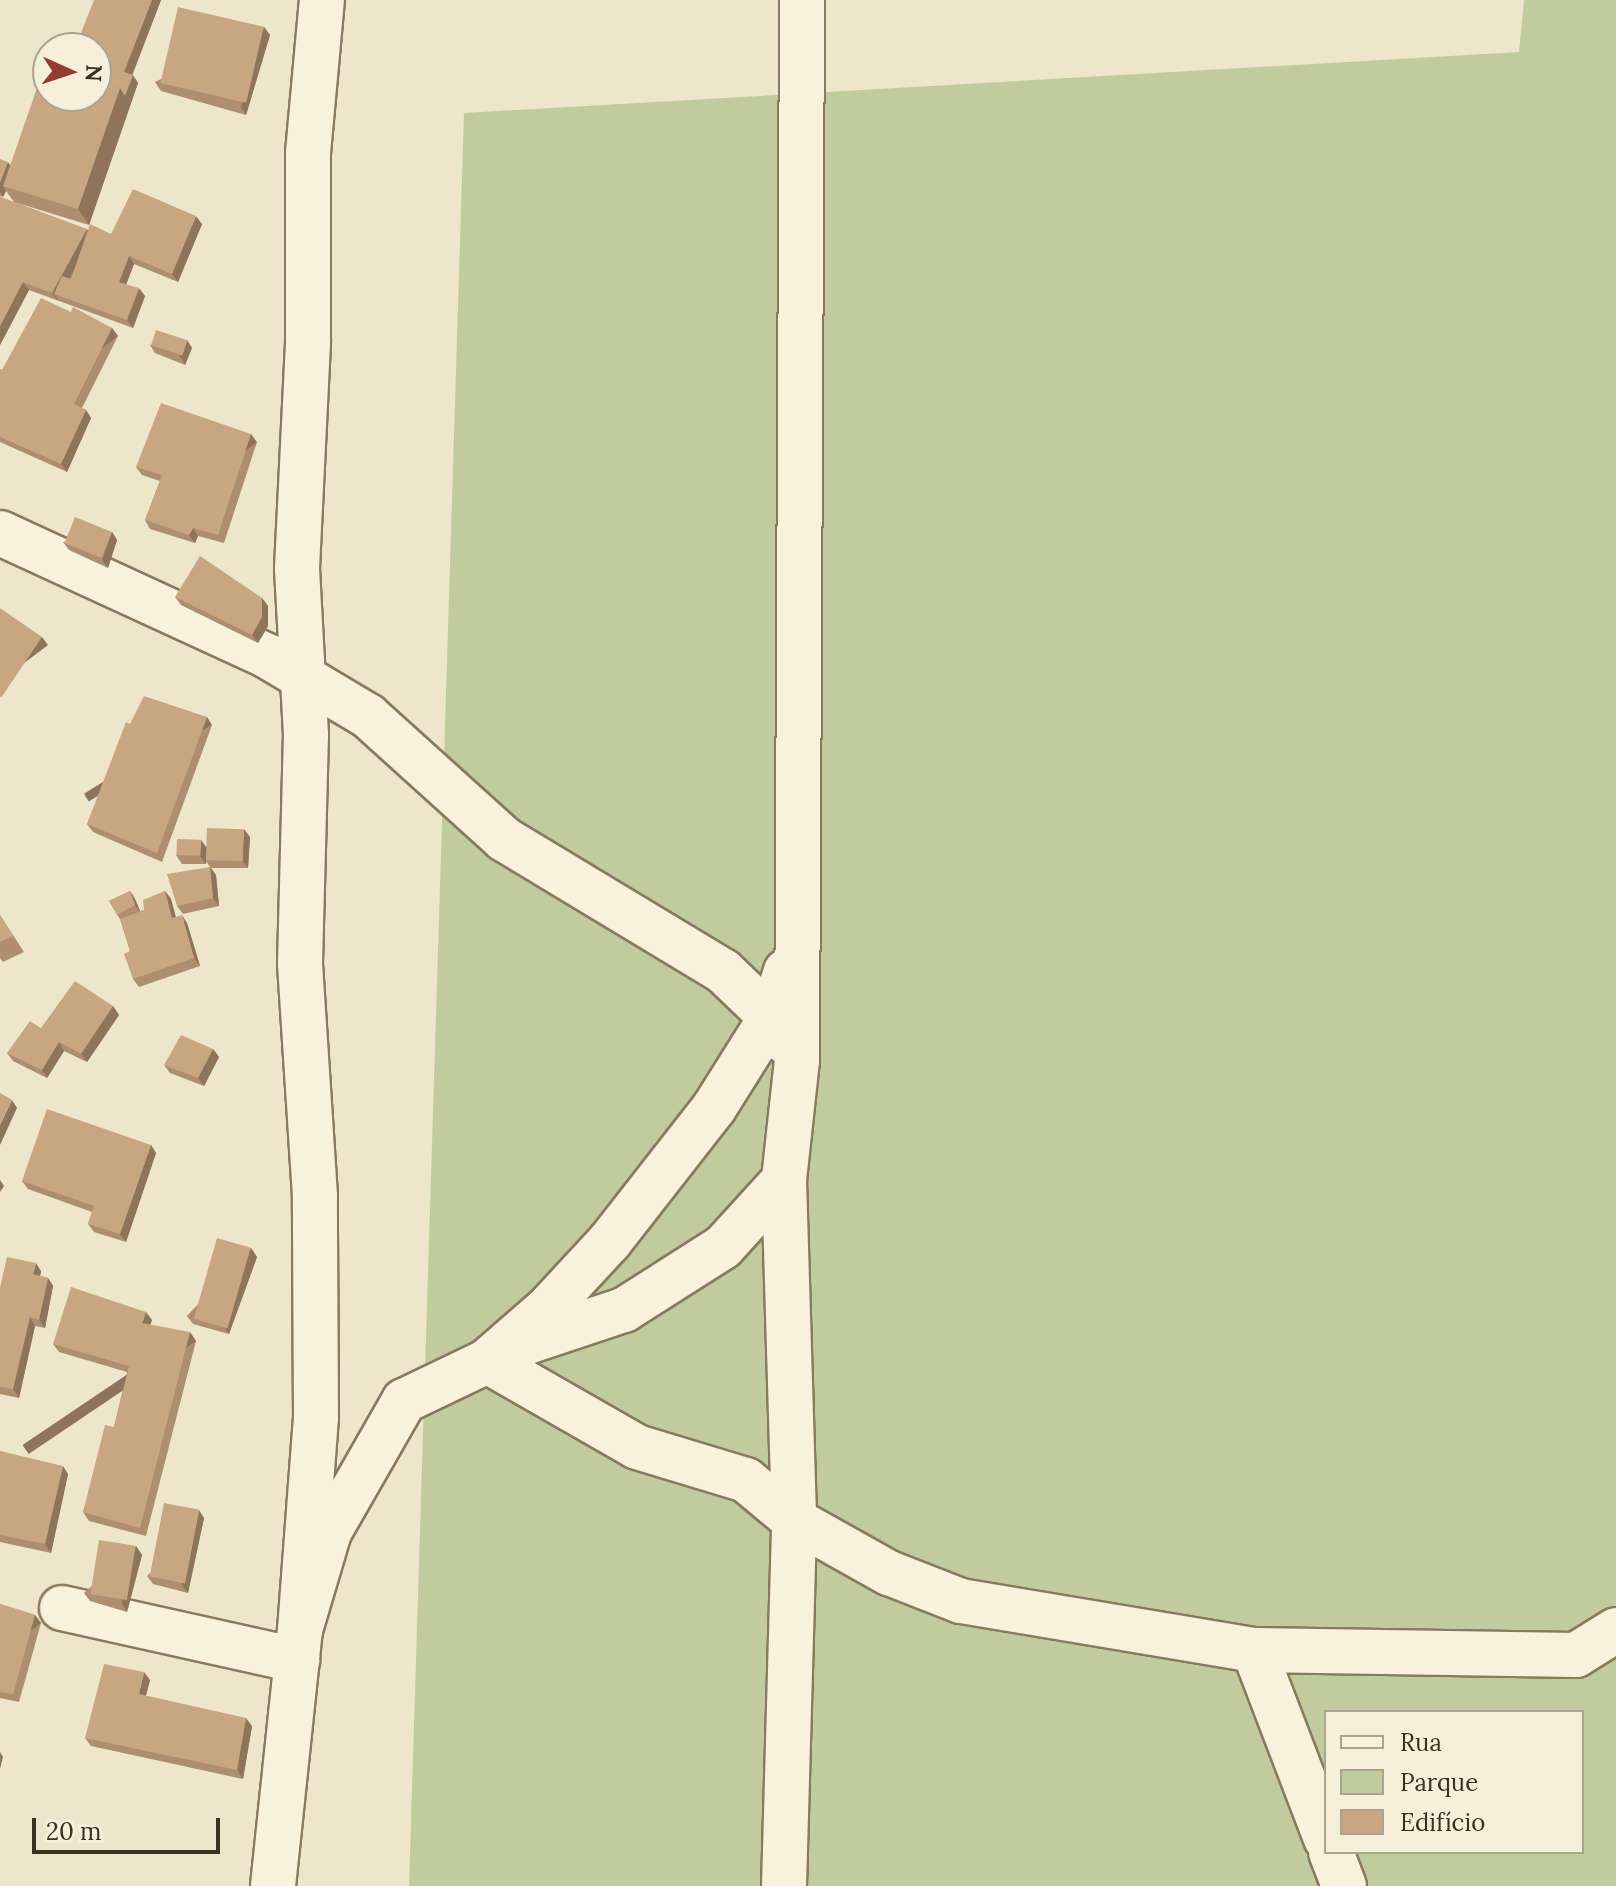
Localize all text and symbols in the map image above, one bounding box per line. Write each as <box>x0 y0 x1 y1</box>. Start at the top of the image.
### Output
north arrow <box>32 32 112 112</box>
text: N <box>80 64 108 82</box>
legend <box>1324 1710 1584 1854</box>
text: Rua <box>1400 1727 1442 1758</box>
text: Parque <box>1400 1767 1478 1798</box>
scale bar <box>36 1802 224 1852</box>
text: Edifício <box>1400 1807 1485 1838</box>
text: 20 m <box>46 1816 102 1847</box>

